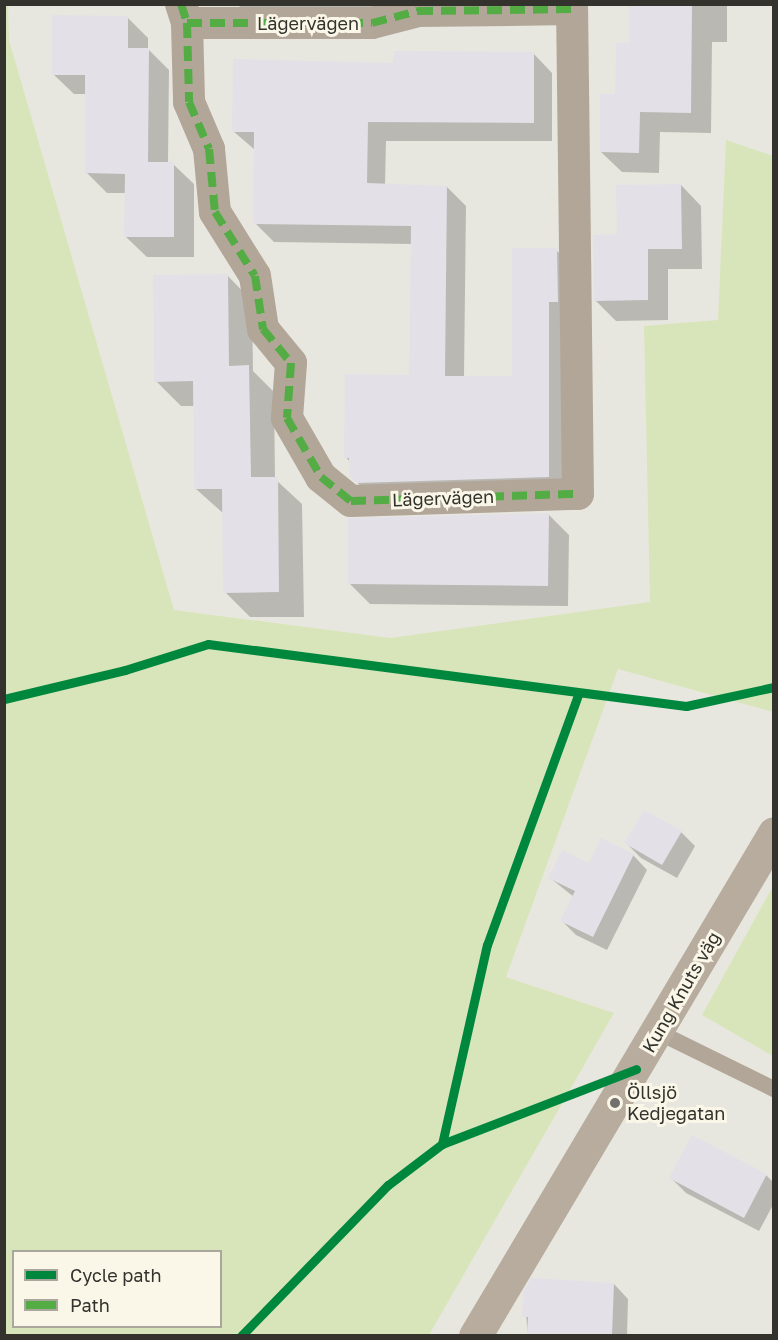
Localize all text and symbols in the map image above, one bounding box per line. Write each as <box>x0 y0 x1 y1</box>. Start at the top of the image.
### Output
street label: Lägervägen <box>257 12 359 34</box>
street label: Lägervägen <box>392 485 494 511</box>
street label: Kung Knuts väg <box>638 928 724 1056</box>
place label: Öllsjö Kedjegatan <box>627 1082 725 1124</box>
marker: Öllsjö Kedjegatan <box>608 1096 622 1110</box>
legend <box>12 1250 222 1328</box>
text: Cycle path <box>70 1264 162 1286</box>
text: Path <box>70 1294 110 1316</box>

